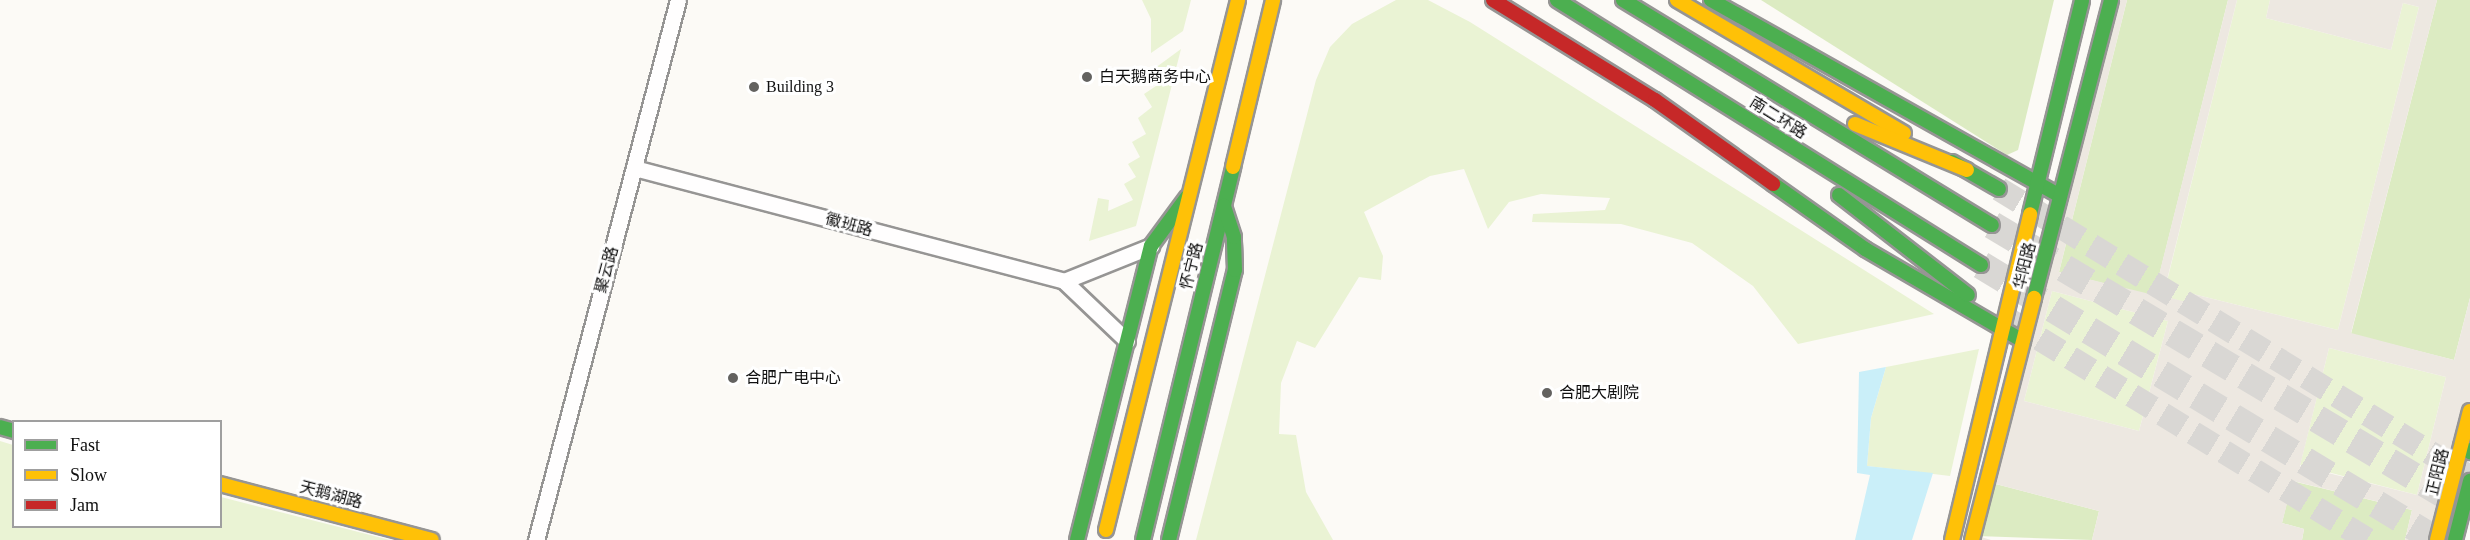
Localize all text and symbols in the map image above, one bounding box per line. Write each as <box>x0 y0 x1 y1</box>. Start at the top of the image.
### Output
place label: 白天鹅商务中心 <box>1099 67 1211 87</box>
marker: 白天鹅商务中心 <box>1080 70 1094 84</box>
place label: Building 3 <box>766 77 834 97</box>
marker: Building 3 <box>747 80 761 94</box>
street label: 南二环路 <box>1746 93 1810 143</box>
street label: 徽班路 <box>823 210 875 240</box>
street label: 怀宁路 <box>1177 240 1207 292</box>
street label: 华阳路 <box>2010 240 2040 292</box>
street label: 聚云路 <box>592 244 622 296</box>
place label: 合肥广电中心 <box>745 368 841 388</box>
marker: 合肥广电中心 <box>726 371 740 385</box>
place label: 合肥大剧院 <box>1559 383 1639 403</box>
marker: 合肥大剧院 <box>1540 386 1554 400</box>
legend <box>12 420 222 528</box>
text: Fast <box>70 435 100 455</box>
street label: 正阳路 <box>2423 446 2453 498</box>
text: Slow <box>70 465 107 485</box>
street label: 天鹅湖路 <box>298 477 364 513</box>
text: Jam <box>70 495 99 515</box>

